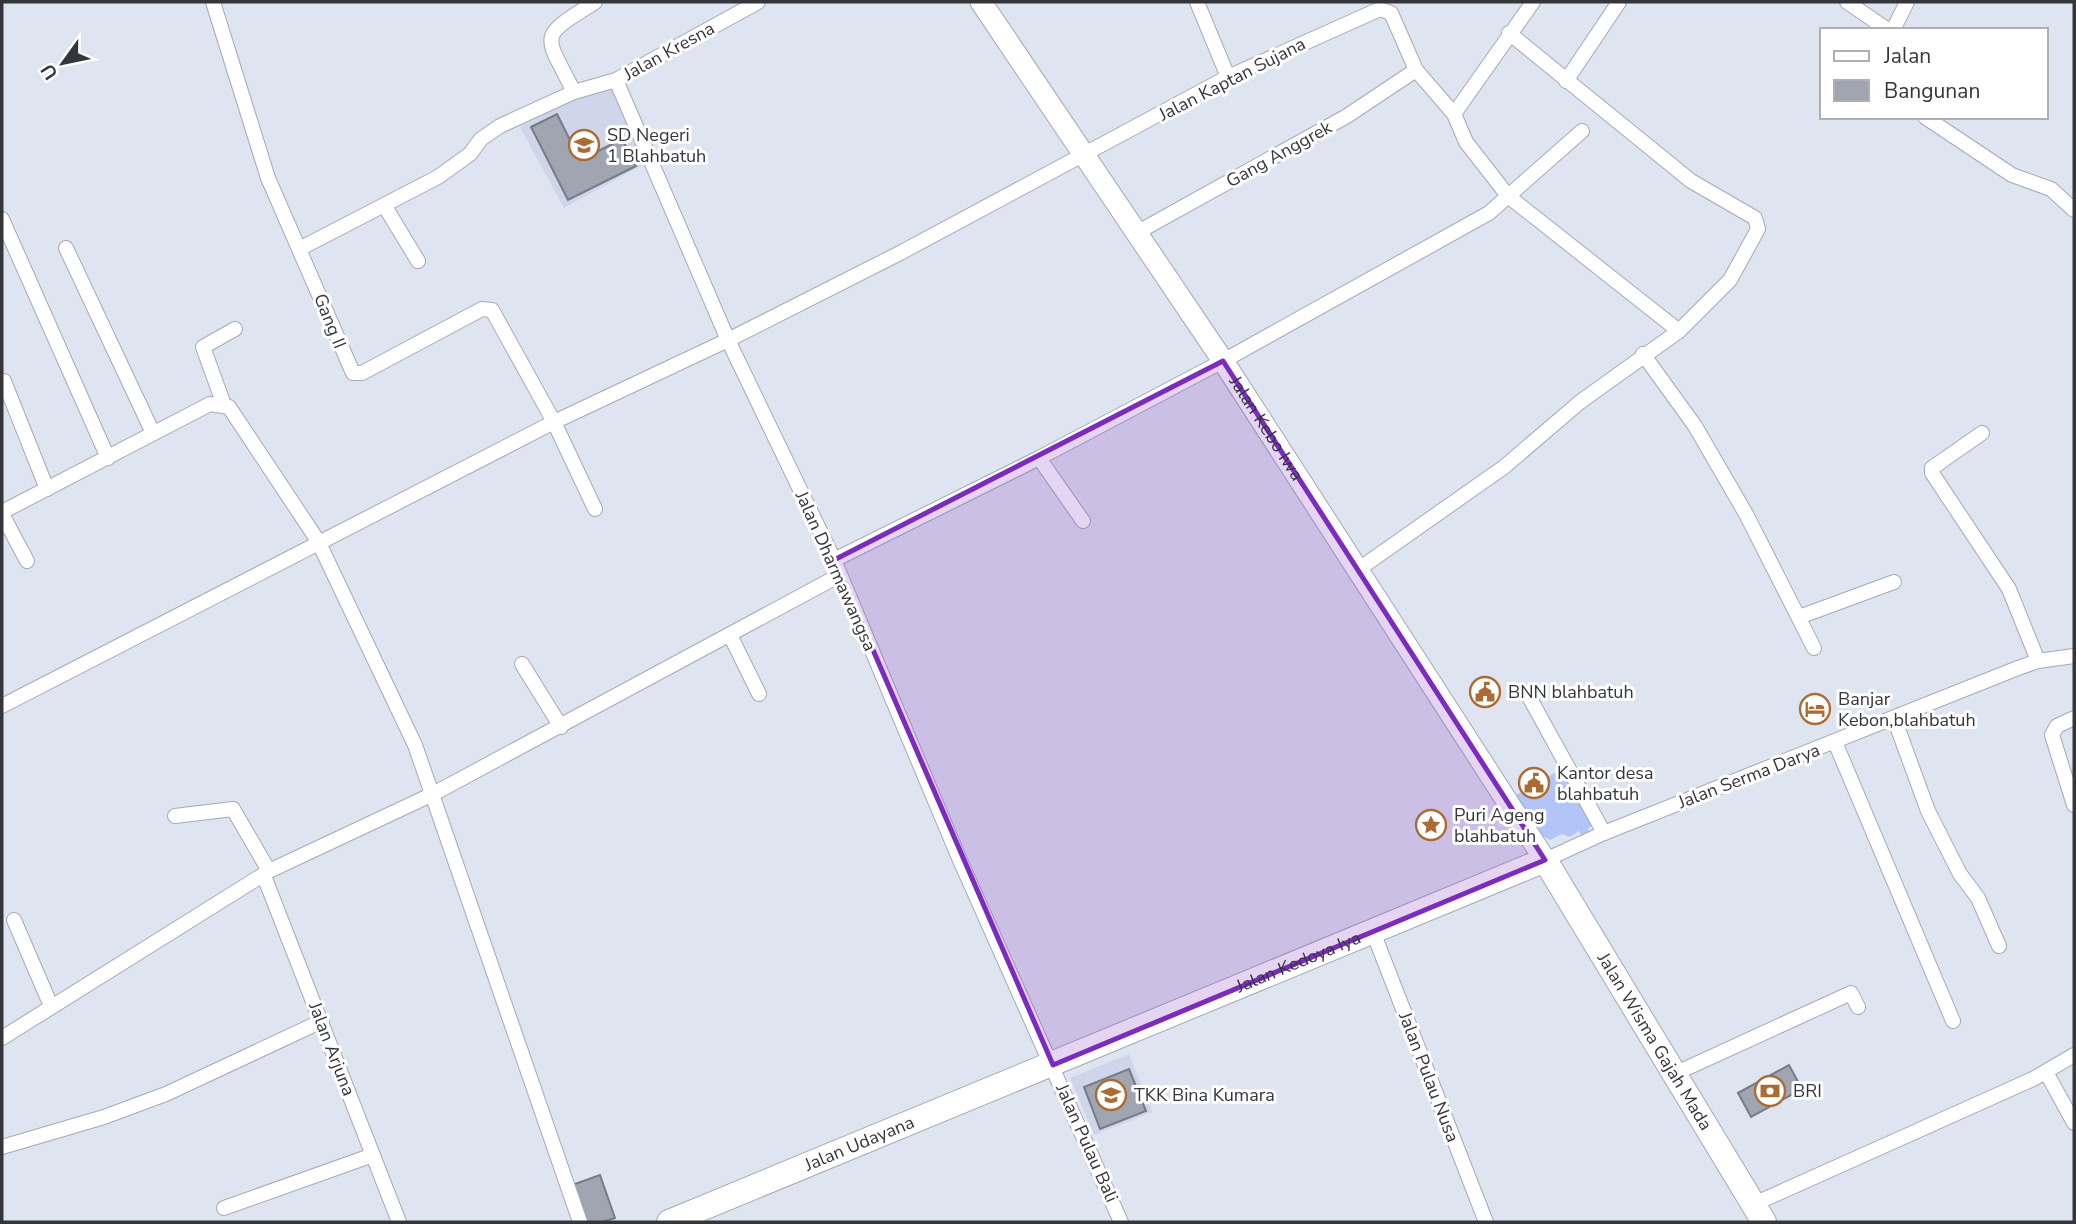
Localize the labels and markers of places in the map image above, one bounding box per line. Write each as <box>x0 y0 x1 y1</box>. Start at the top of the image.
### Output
place label: SD Negeri 1 Blahbatuh <box>607 123 706 168</box>
school or university icon: SD Negeri 1 Blahbatuh <box>567 128 601 162</box>
public building icon: BNN blahbatuh <box>1468 675 1502 709</box>
place label: BNN blahbatuh <box>1508 680 1634 704</box>
place label: Banjar Kebon,blahbatuh <box>1838 687 1976 732</box>
hotel icon: Banjar Kebon,blahbatuh <box>1798 692 1832 726</box>
place label: Kantor desa blahbatuh <box>1557 761 1654 806</box>
public building icon: Kantor desa blahbatuh <box>1517 766 1551 800</box>
place label: Puri Ageng blahbatuh <box>1454 803 1545 848</box>
place icon: Puri Ageng blahbatuh <box>1414 808 1448 842</box>
bank icon: BRI <box>1753 1074 1787 1108</box>
school or university icon: TKK Bina Kumara <box>1094 1078 1128 1112</box>
place label: BRI <box>1793 1079 1822 1103</box>
place label: TKK Bina Kumara <box>1134 1083 1275 1107</box>

